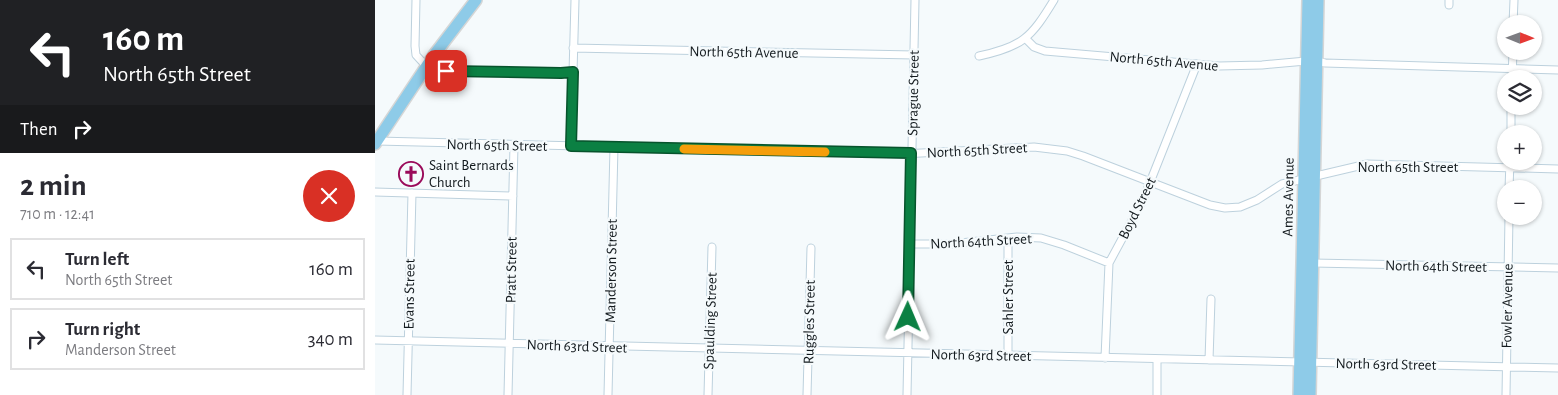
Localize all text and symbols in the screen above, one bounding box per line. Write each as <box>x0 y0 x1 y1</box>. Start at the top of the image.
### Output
north arrow <box>1497 15 1543 60</box>
map controls <box>1497 15 1542 225</box>
icon: left <box>20 20 85 85</box>
text: 160 m <box>103 22 184 57</box>
street label: North 65th Avenue <box>689 44 799 61</box>
street label: North 65th Avenue <box>1109 49 1219 74</box>
pin <box>425 50 467 92</box>
street label: Sprague Street <box>905 50 922 136</box>
icon: arrive <box>432 57 460 85</box>
text: North 65th Street <box>103 63 251 85</box>
button: layers <box>1497 70 1542 115</box>
icon: right <box>68 115 96 143</box>
text: Then <box>20 120 58 139</box>
button: + <box>1497 125 1542 170</box>
street label: North 65th Street <box>446 137 548 154</box>
street label: North 65th Street <box>926 140 1028 161</box>
street label: Ames Avenue <box>1280 157 1297 237</box>
place label: Saint Bernards Church <box>429 158 514 190</box>
street label: North 65th Street <box>1358 160 1459 175</box>
church icon: Saint Bernards Church <box>398 161 424 187</box>
button: close <box>303 170 355 222</box>
text: 2 min <box>20 171 87 201</box>
street label: Boyd Street <box>1116 175 1159 242</box>
button: − <box>1497 180 1542 225</box>
text: 710 m · 12:41 <box>20 206 95 222</box>
street label: Manderson Street <box>603 219 620 323</box>
street label: North 64th Street <box>930 231 1032 252</box>
street label: Pratt Street <box>503 236 520 303</box>
text: Turn left <box>65 250 129 269</box>
icon: left <box>22 255 50 283</box>
street label: Evans Street <box>401 258 418 330</box>
street label: North 64th Street <box>1385 258 1487 275</box>
street label: Sahler Street <box>1001 259 1016 334</box>
text: 160 m <box>309 260 353 279</box>
street label: Fowler Avenue <box>1499 263 1516 349</box>
text: North 65th Street <box>65 272 172 288</box>
street label: Spaulding Street <box>701 272 720 370</box>
street label: Ruggles Street <box>801 280 818 364</box>
position arrow <box>881 290 933 342</box>
text: Turn right <box>65 320 140 339</box>
icon: right <box>22 325 50 353</box>
text: 340 m <box>308 330 353 349</box>
street label: North 63rd Street <box>526 337 628 356</box>
text: Manderson Street <box>65 342 176 358</box>
street label: North 63rd Street <box>931 347 1032 364</box>
street label: North 63rd Street <box>1336 356 1437 373</box>

